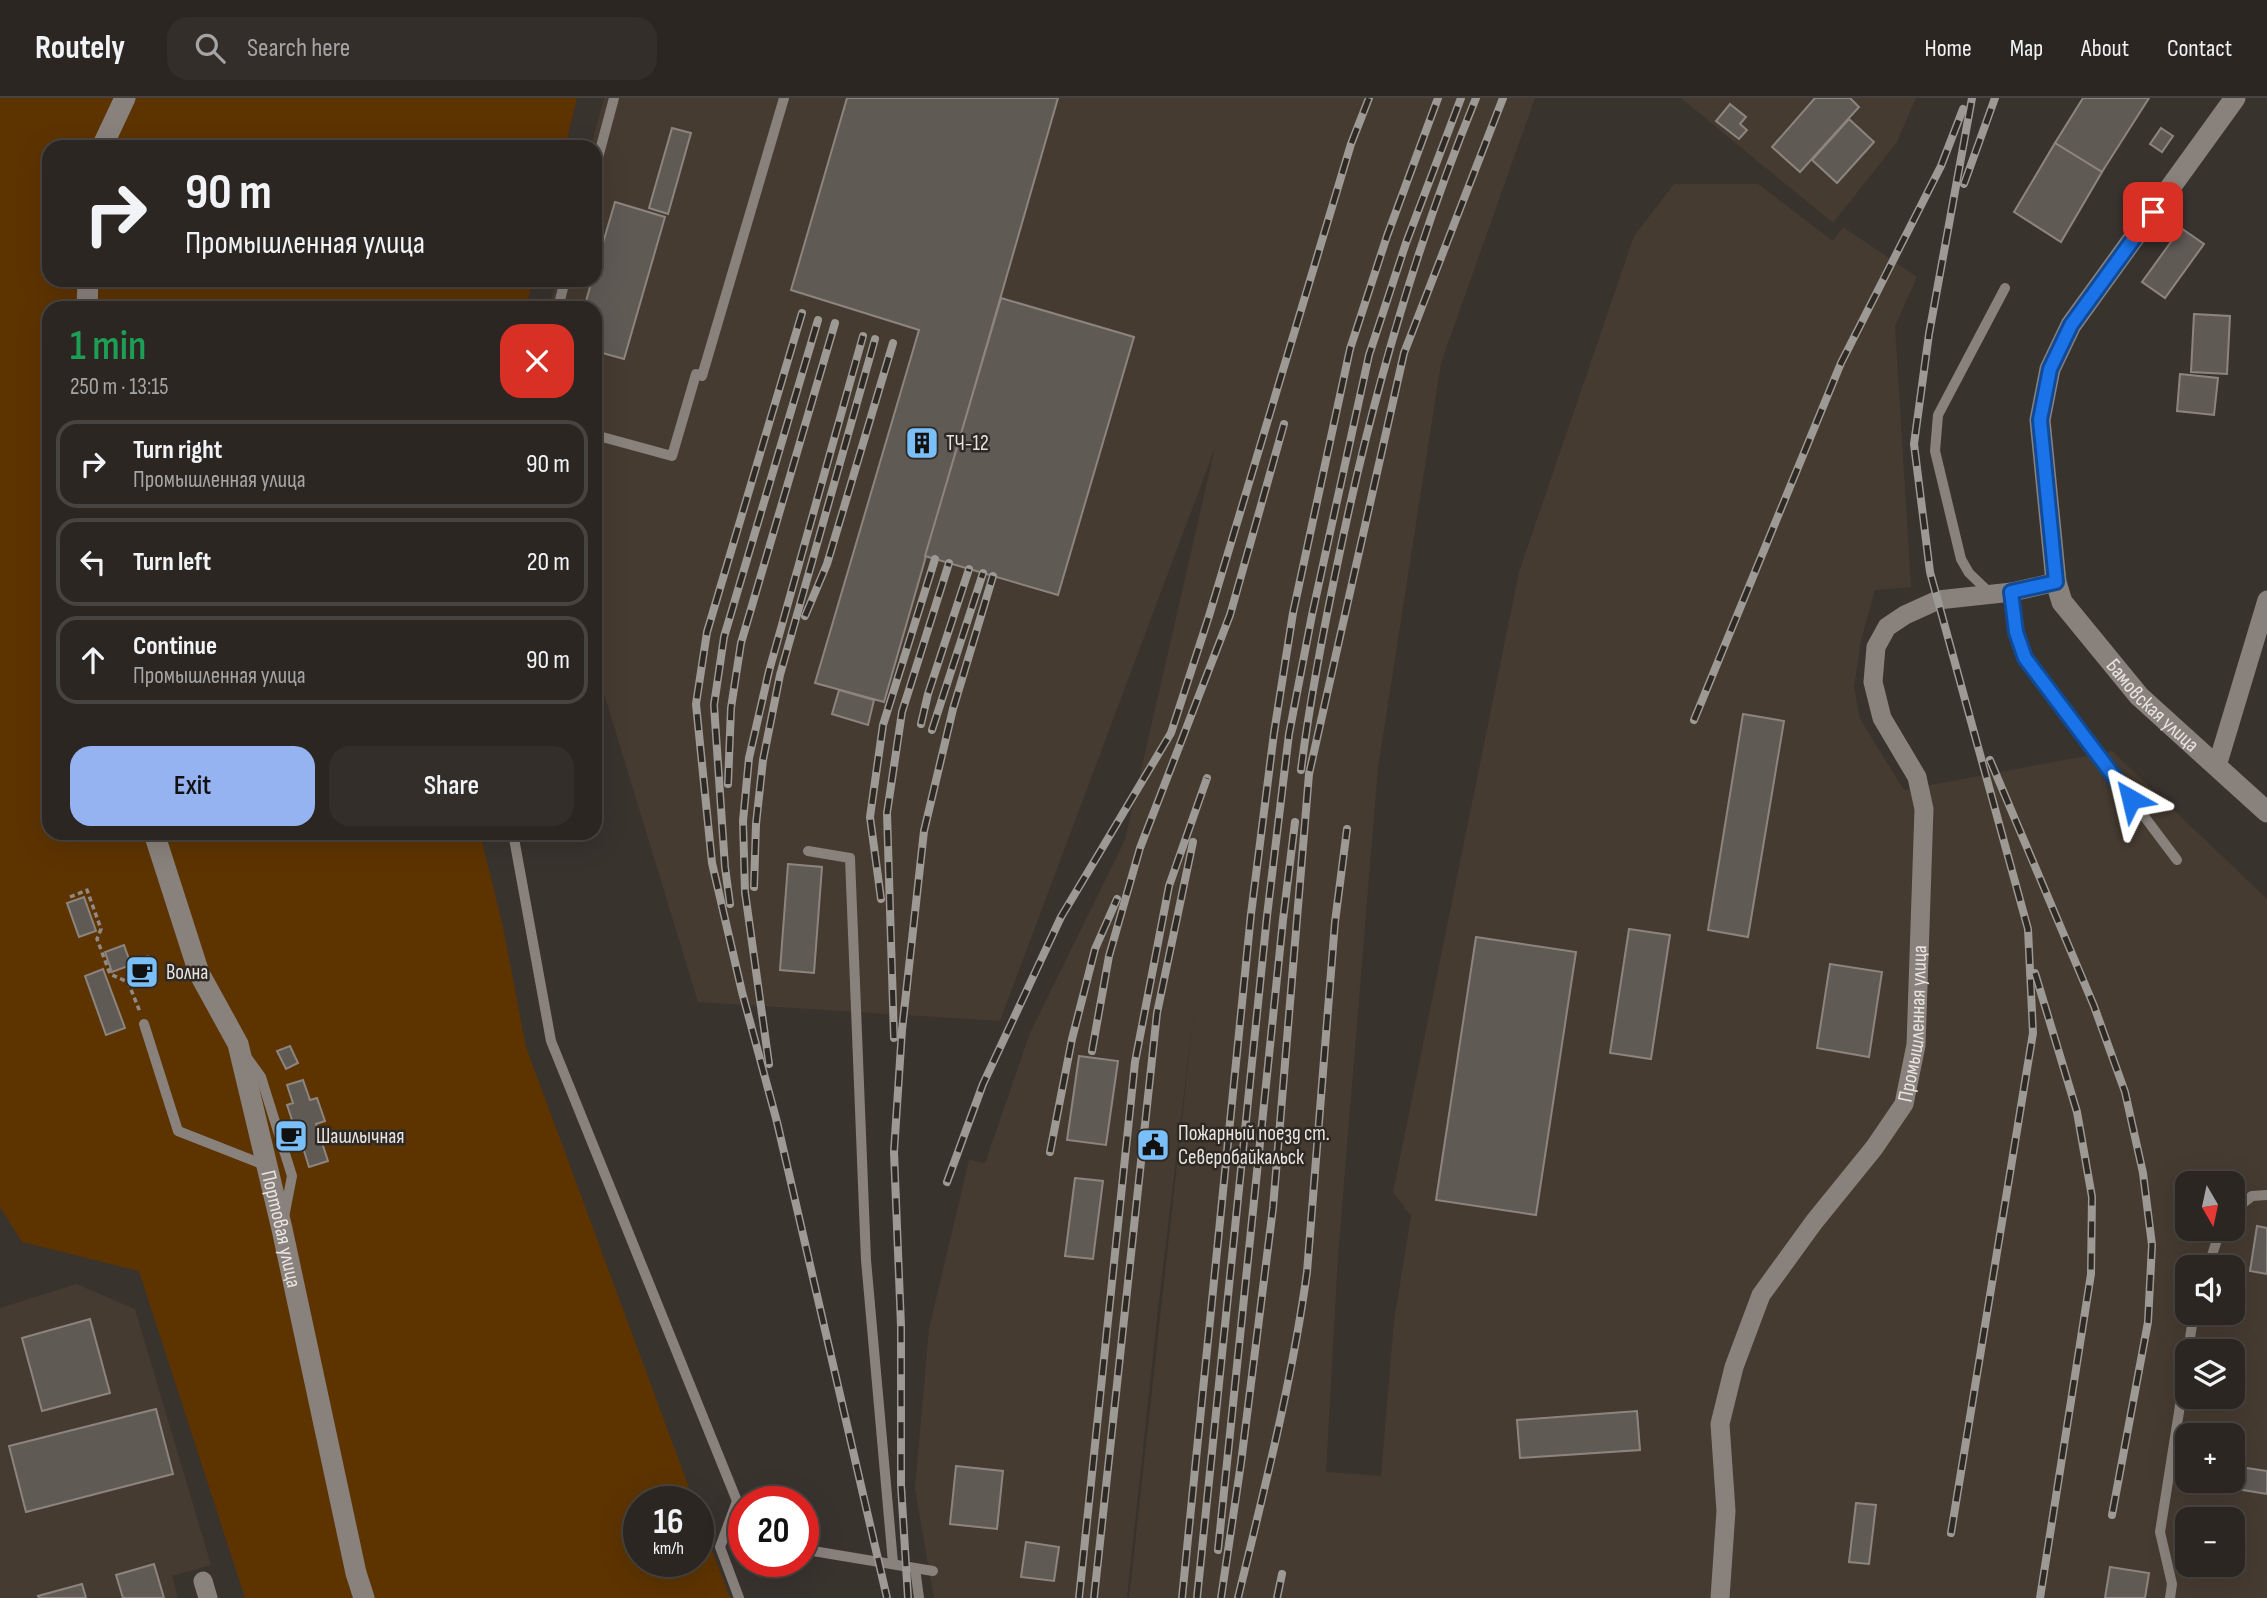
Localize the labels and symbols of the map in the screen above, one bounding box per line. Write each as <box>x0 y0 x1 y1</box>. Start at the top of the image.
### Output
pin <box>2123 182 2183 242</box>
building icon: ТЧ-12 <box>903 424 941 462</box>
place label: ТЧ-12 <box>946 431 989 456</box>
street label: Бамовская улица <box>2101 653 2204 757</box>
position arrow <box>2094 762 2168 836</box>
street label: Промышленная улица <box>1892 945 1932 1104</box>
cafe icon: Волна <box>123 953 161 991</box>
place label: Волна <box>166 960 208 985</box>
cafe icon: Шашлычная <box>272 1117 310 1155</box>
place label: Пожарный поезд ст. Северобайкальск <box>1178 1121 1330 1170</box>
place label: Шашлычная <box>316 1124 405 1149</box>
public building icon: Пожарный поезд ст. Северобайкальск <box>1134 1126 1172 1164</box>
street label: Портовая улица <box>256 1168 307 1290</box>
north arrow <box>2175 1171 2245 1241</box>
speed limit sign: 20 <box>728 1486 819 1577</box>

